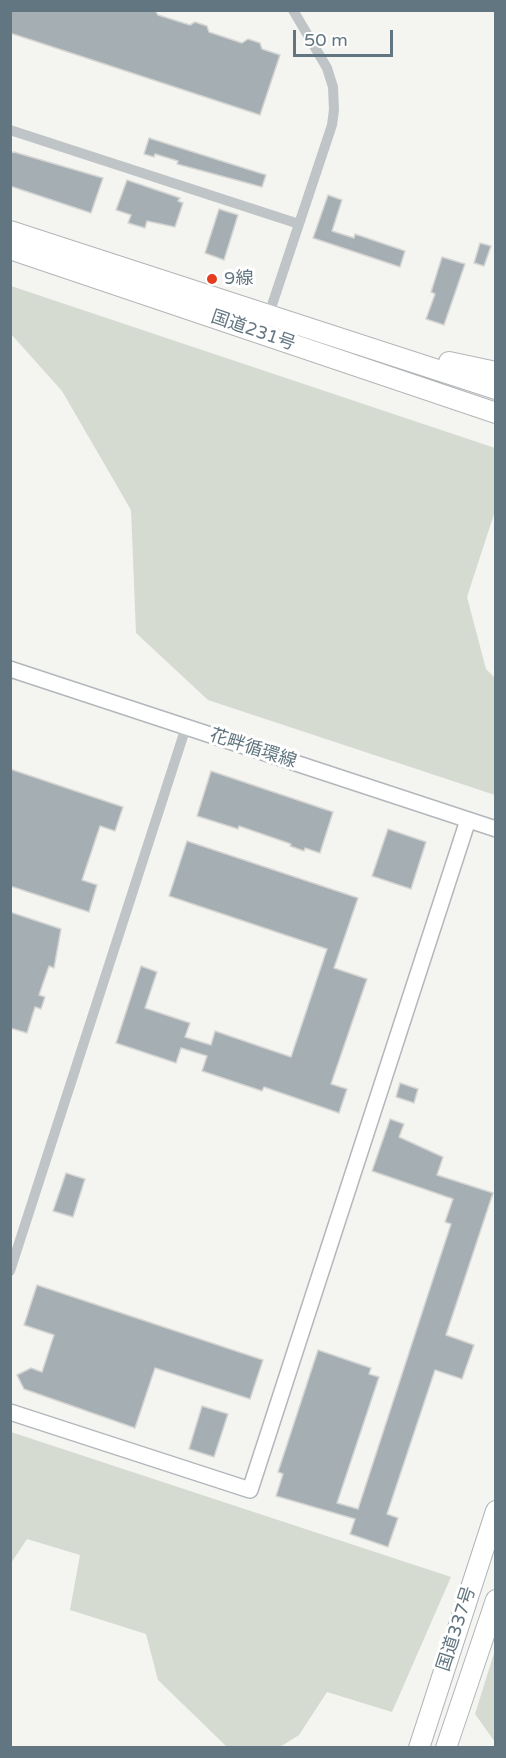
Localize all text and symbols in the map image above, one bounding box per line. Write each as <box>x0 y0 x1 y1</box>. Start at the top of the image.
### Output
scale bar <box>296 18 396 56</box>
text: 50 m <box>304 29 348 51</box>
place label: 9線 <box>224 268 253 290</box>
marker: 9線 <box>205 272 219 286</box>
street label: 国道231号 <box>208 306 298 356</box>
street label: 花畔循環線 <box>207 725 299 773</box>
street label: 国道337号 <box>433 1584 481 1674</box>

